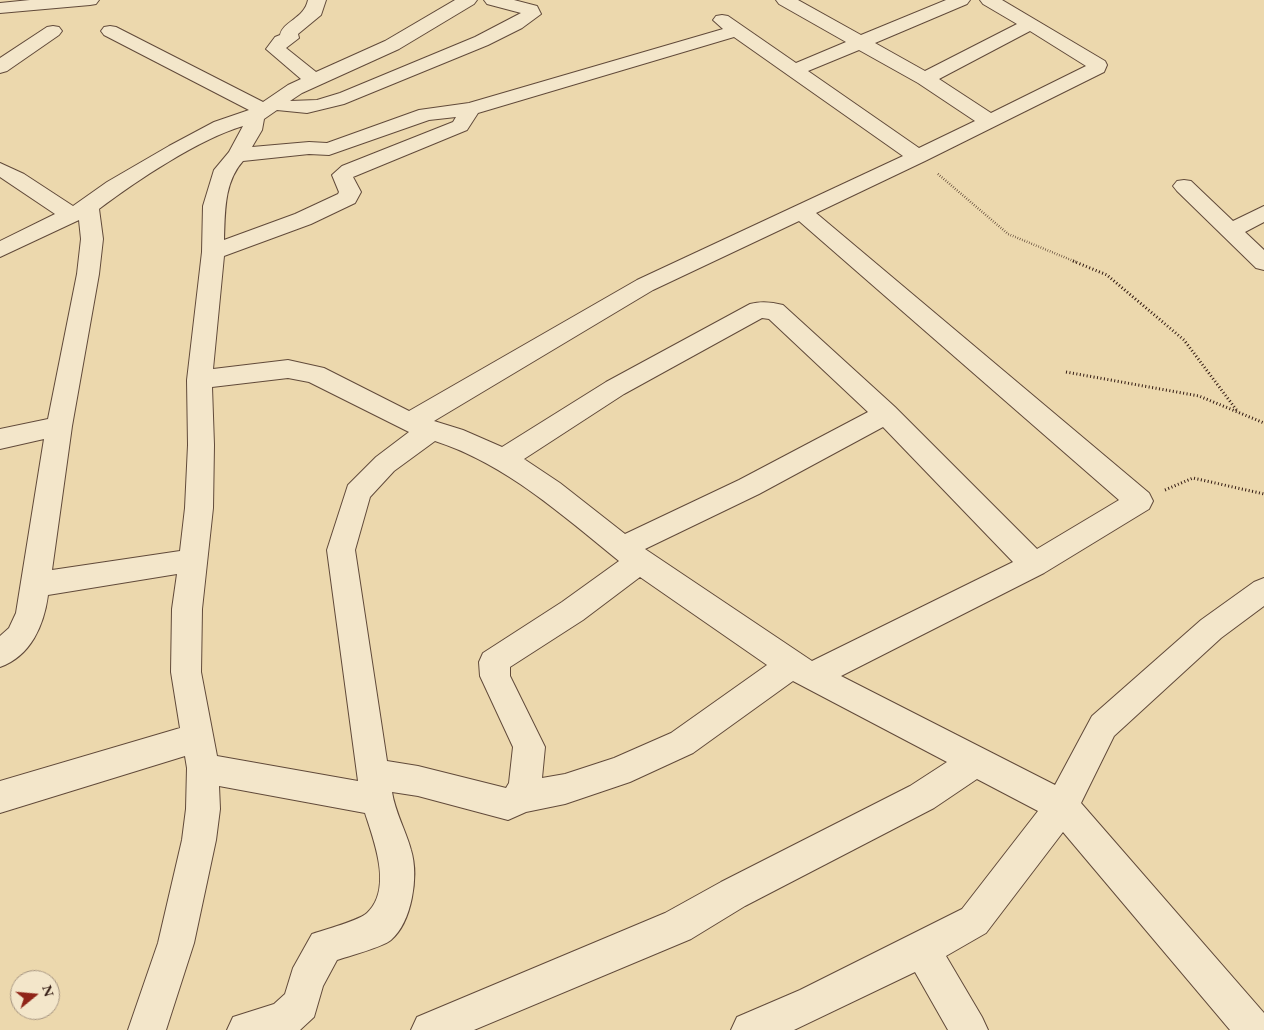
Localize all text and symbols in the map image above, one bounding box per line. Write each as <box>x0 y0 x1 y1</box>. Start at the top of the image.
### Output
north arrow <box>10 970 60 1020</box>
text: N <box>38 983 59 999</box>

